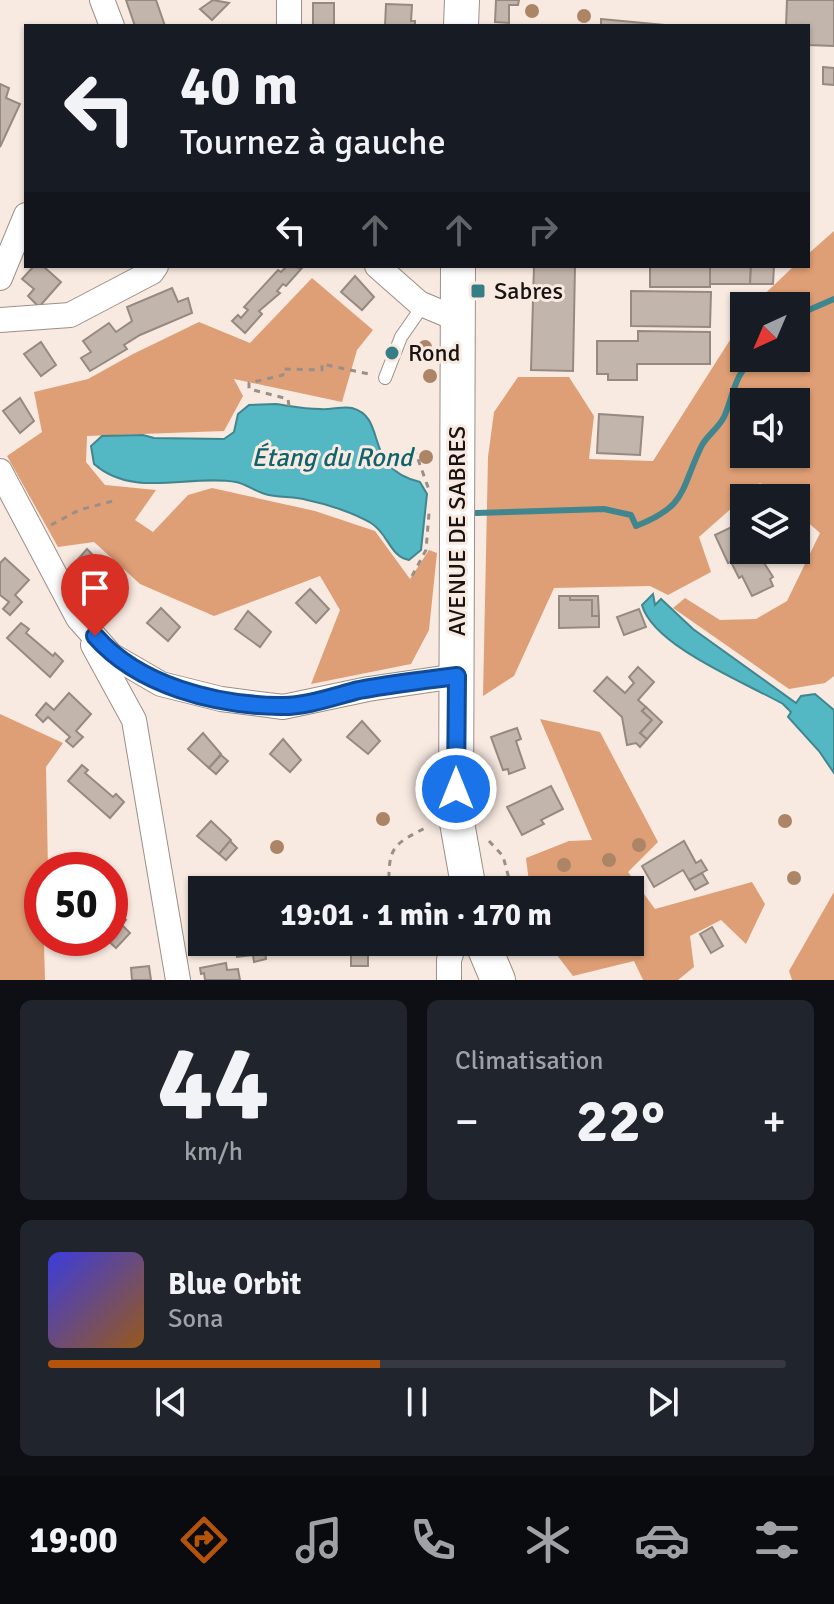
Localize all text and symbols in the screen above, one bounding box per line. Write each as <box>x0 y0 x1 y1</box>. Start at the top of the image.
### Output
text: 40 m <box>180 51 298 120</box>
icon: left <box>48 56 152 160</box>
text: Tournez à gauche <box>180 120 446 165</box>
icon: left <box>269 208 313 252</box>
icon: ahead <box>353 208 397 252</box>
icon: ahead <box>437 208 481 252</box>
icon: right <box>521 208 565 252</box>
place label: Sabres <box>494 276 563 306</box>
marker: Sabres <box>469 282 487 300</box>
north arrow <box>730 292 810 372</box>
map controls <box>730 292 810 564</box>
place label: Rond <box>408 338 460 368</box>
marker: Rond <box>383 344 401 362</box>
button: sound <box>730 388 810 468</box>
street label: AVENUE DE SABRES <box>442 426 472 636</box>
water label: Étang du Rond <box>252 442 416 474</box>
button: layers <box>730 484 810 564</box>
pin <box>61 554 129 636</box>
icon: arrive <box>73 566 117 610</box>
position arrow <box>414 747 498 831</box>
speed limit sign: 50 <box>24 852 128 956</box>
text: 19:01 · 1 min · 170 m <box>280 897 552 934</box>
text: 44 <box>157 1020 270 1148</box>
text: Climatisation <box>455 1045 604 1077</box>
text: 22° <box>576 1085 665 1159</box>
text: − <box>455 1095 479 1149</box>
text: + <box>762 1095 786 1149</box>
text: km/h <box>184 1136 243 1168</box>
text: Blue Orbit <box>168 1266 301 1303</box>
text: Sona <box>168 1303 223 1335</box>
icon: previous <box>149 1380 193 1424</box>
icon: pause <box>395 1380 439 1424</box>
icon: next <box>641 1380 685 1424</box>
icon: directions <box>176 1512 232 1568</box>
icon: music <box>291 1512 347 1568</box>
icon: phone <box>405 1512 461 1568</box>
icon: climate <box>520 1512 576 1568</box>
icon: car <box>634 1512 690 1568</box>
icon: filters <box>749 1512 805 1568</box>
text: 19:00 <box>29 1518 118 1563</box>

